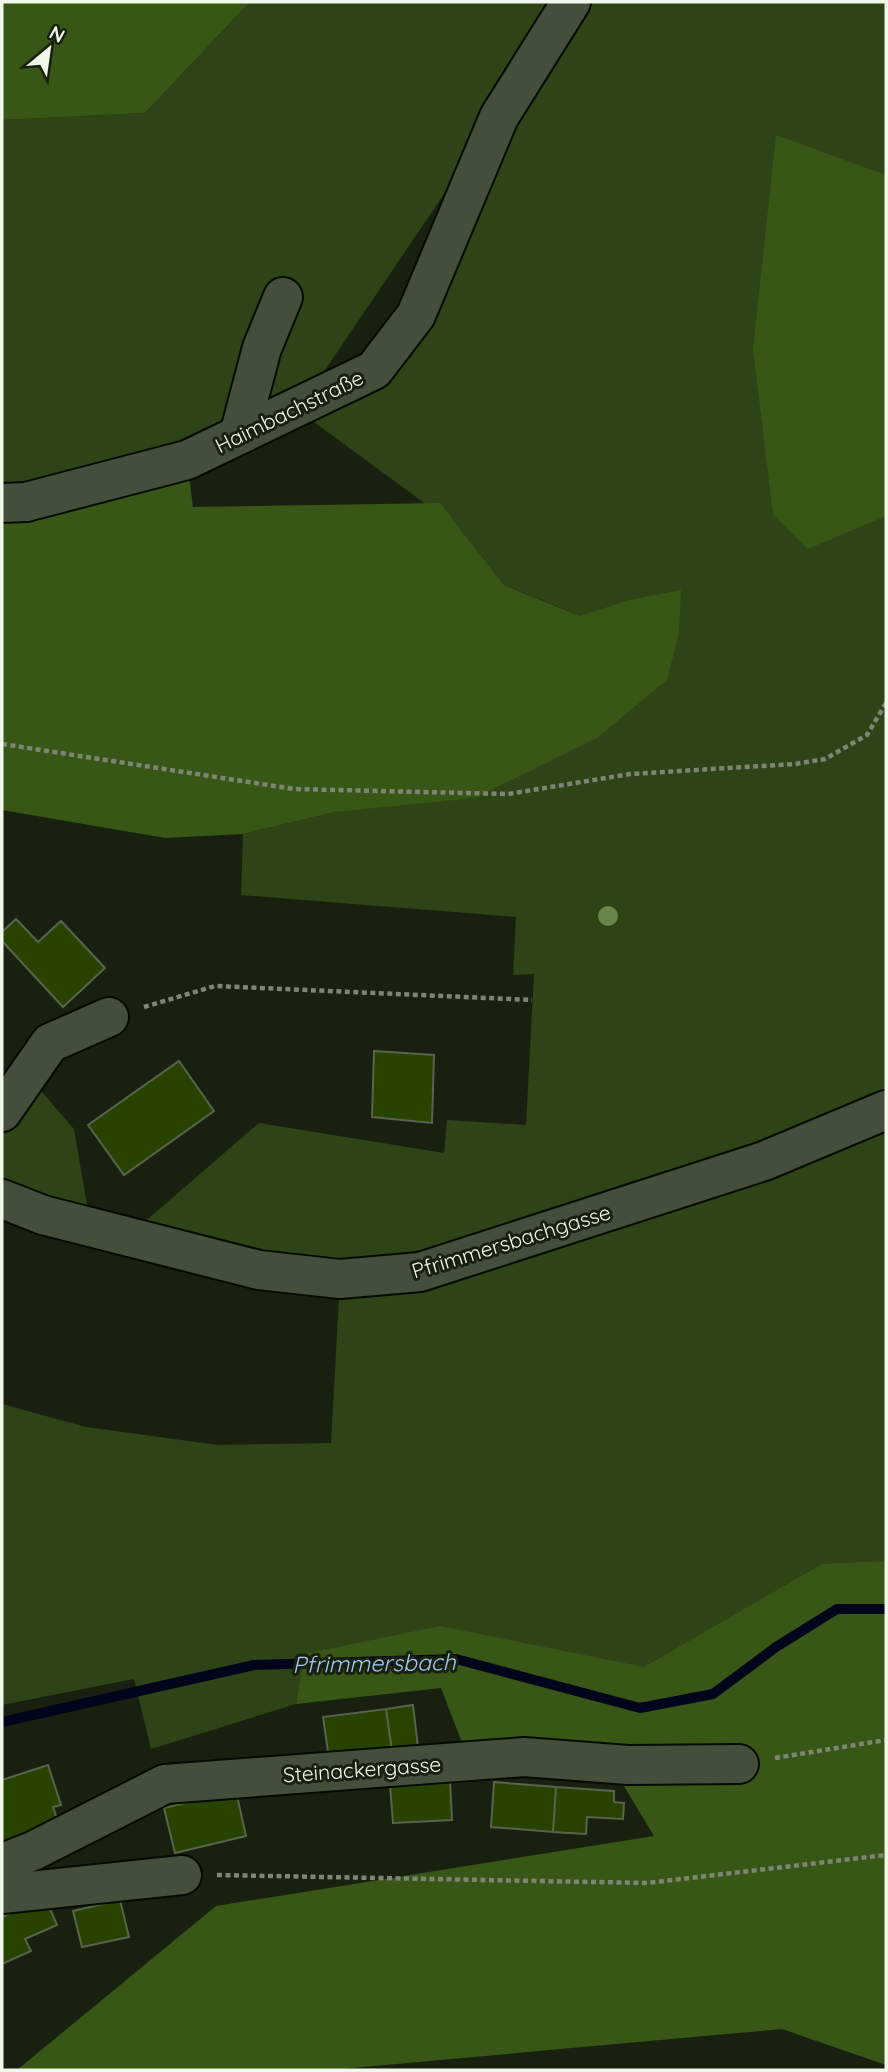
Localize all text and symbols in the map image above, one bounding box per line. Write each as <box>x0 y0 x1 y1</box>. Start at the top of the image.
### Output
north arrow <box>14 14 84 84</box>
text: N <box>45 20 69 48</box>
street label: Haimbachstraße <box>211 364 367 458</box>
street label: Pfrimmersbachgasse <box>408 1198 614 1284</box>
water label: Pfrimmersbach <box>292 1647 457 1679</box>
street label: Steinackergasse <box>282 1750 442 1788</box>

